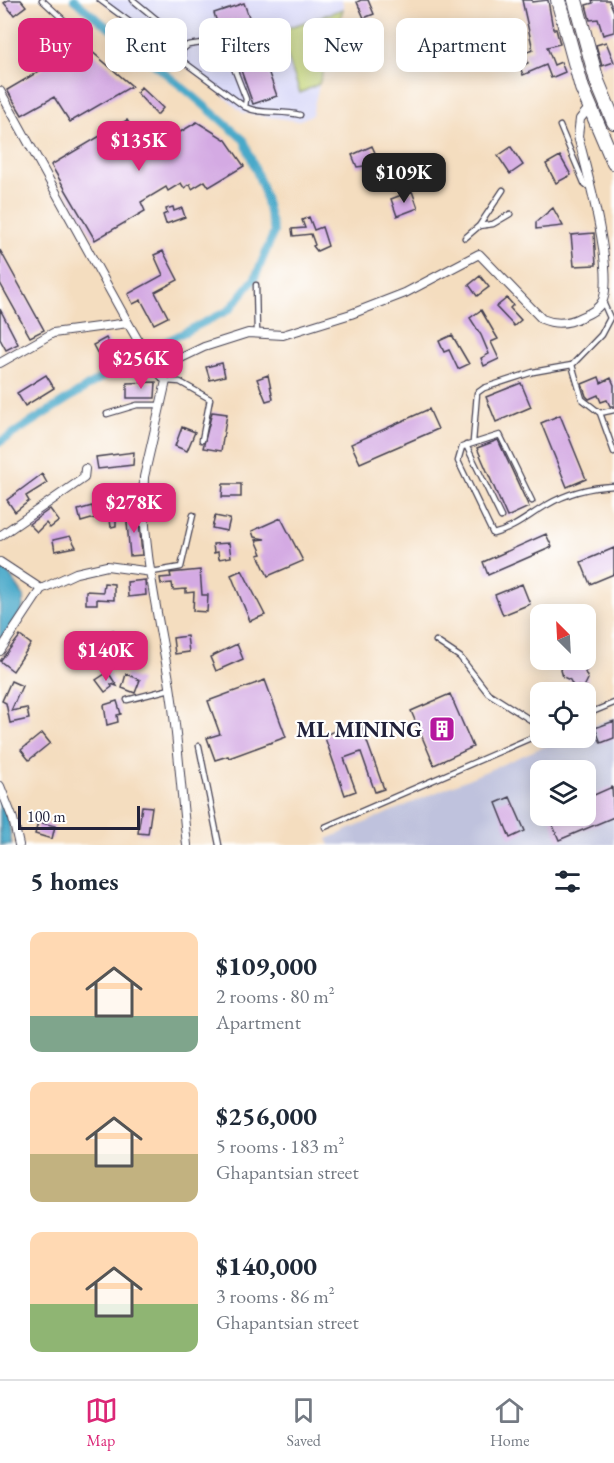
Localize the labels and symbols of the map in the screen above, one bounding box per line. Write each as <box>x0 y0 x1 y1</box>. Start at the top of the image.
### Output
pin: $135K <box>97 121 181 172</box>
pin: $109K <box>362 153 446 204</box>
pin: $256K <box>99 339 183 390</box>
pin: $278K <box>92 483 176 534</box>
north arrow <box>530 604 596 670</box>
pin: $140K <box>64 631 148 682</box>
building icon: ML MINING <box>427 714 457 744</box>
place label: ML MINING <box>296 715 422 744</box>
scale bar <box>18 803 140 830</box>

